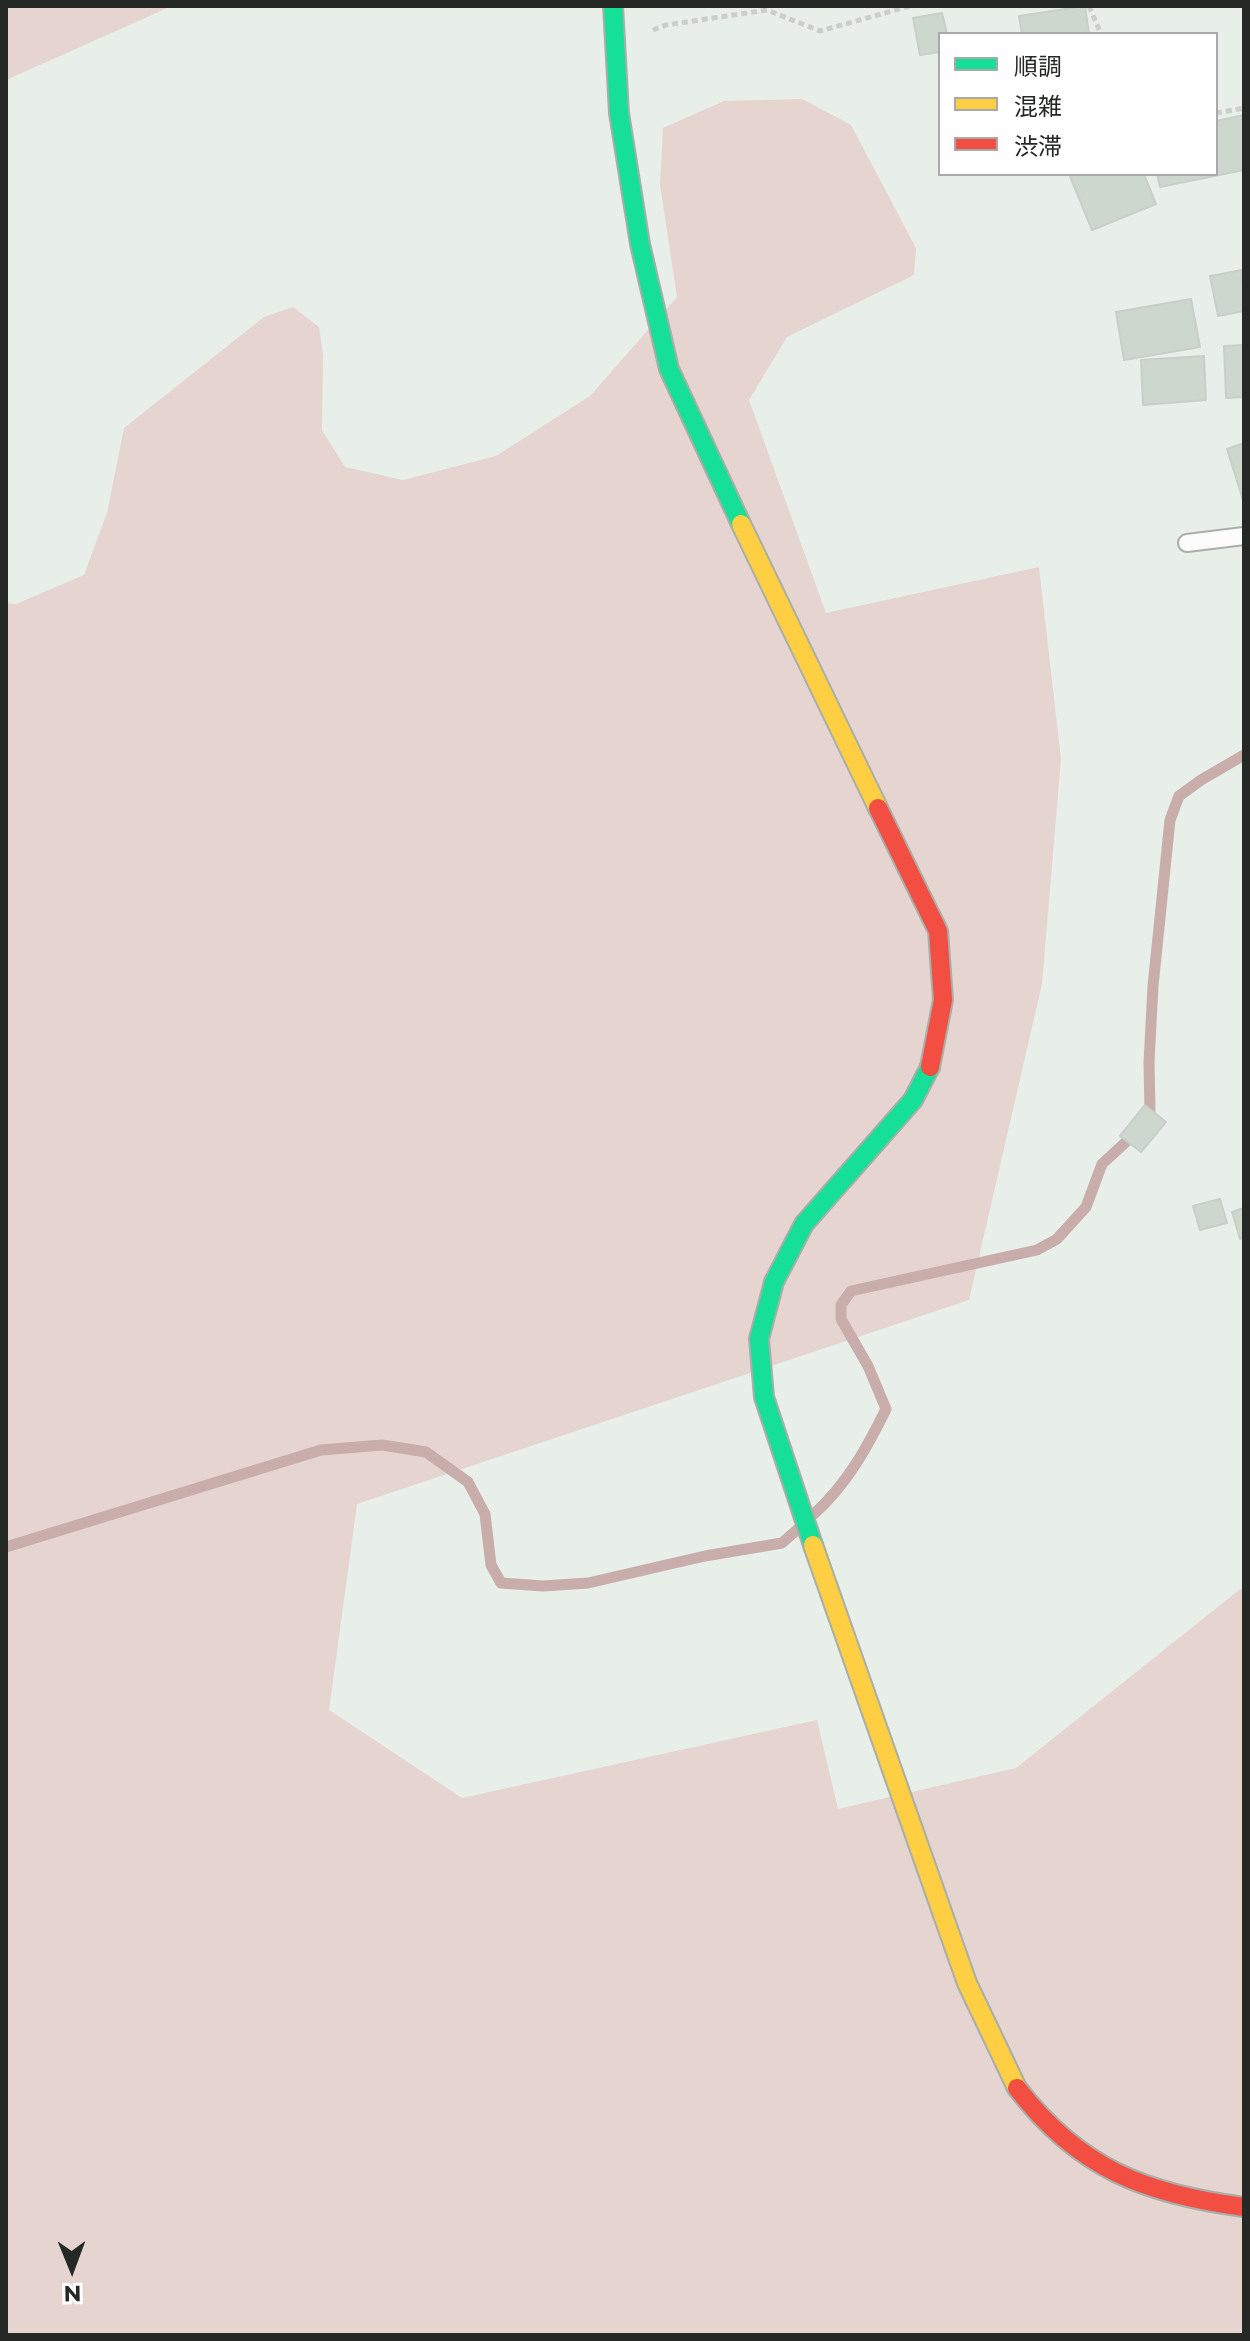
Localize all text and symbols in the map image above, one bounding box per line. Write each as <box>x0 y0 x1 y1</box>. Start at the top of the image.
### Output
legend <box>938 32 1218 176</box>
text: 順調 <box>1014 52 1062 81</box>
text: 混雑 <box>1014 92 1062 121</box>
text: 渋滞 <box>1014 132 1062 161</box>
north arrow <box>32 2229 112 2309</box>
text: N <box>63 2280 82 2307</box>

